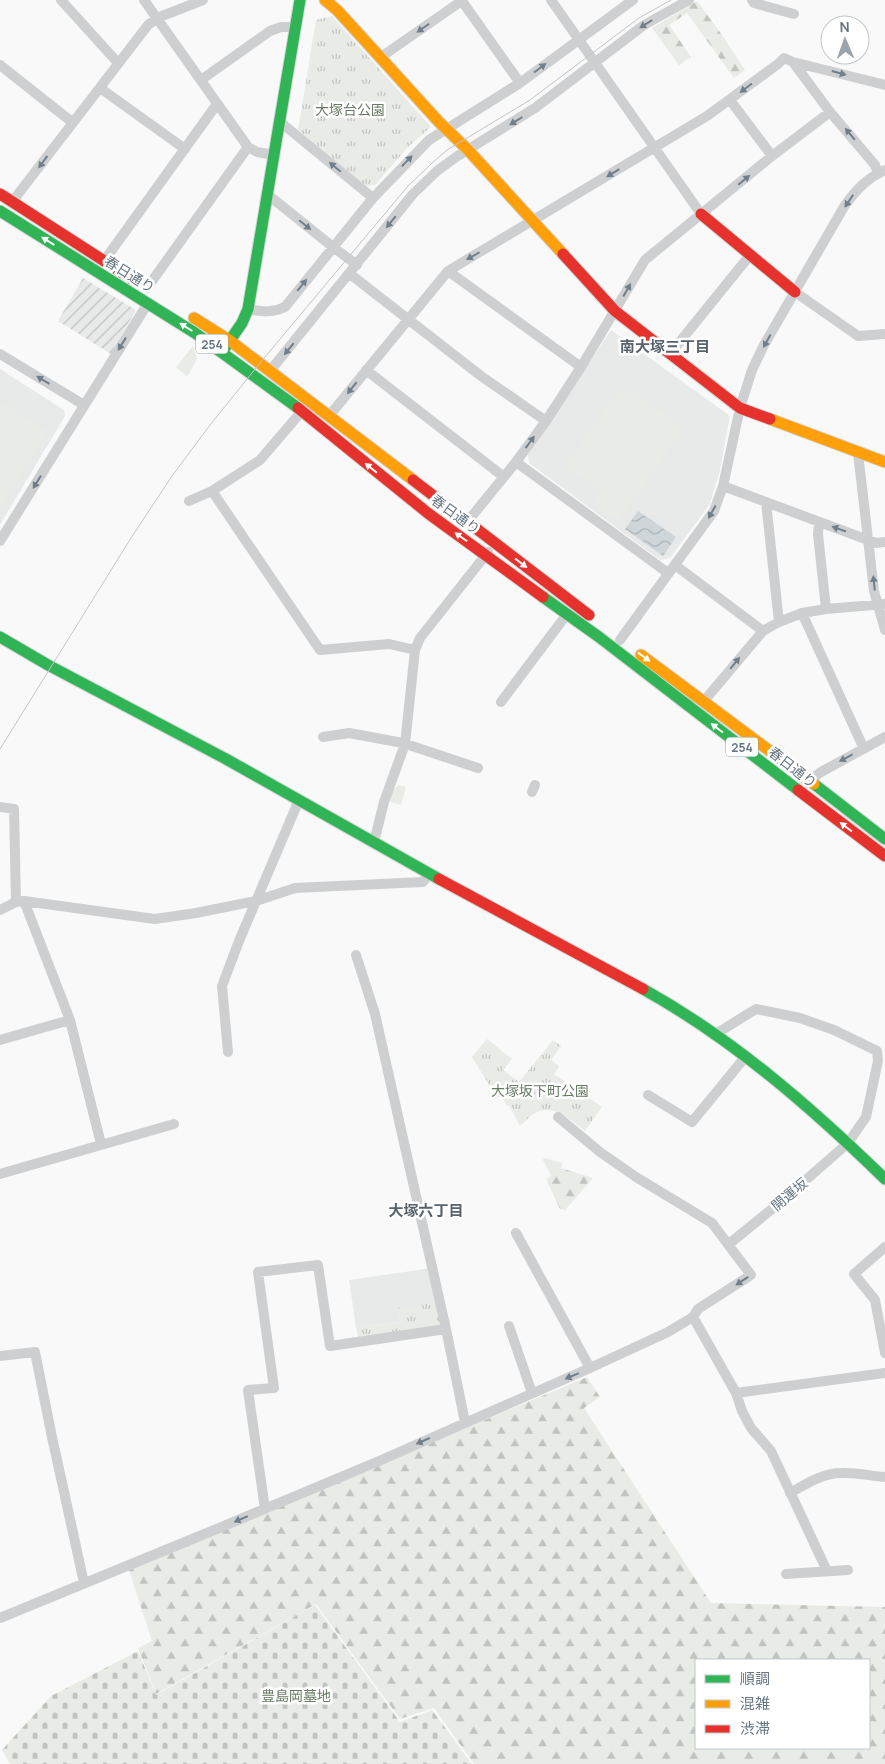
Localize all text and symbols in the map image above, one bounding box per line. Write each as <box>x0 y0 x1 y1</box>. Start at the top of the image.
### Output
north arrow <box>820 15 870 65</box>
text: N <box>839 17 850 36</box>
one-way arrow <box>640 19 653 29</box>
one-way arrow <box>416 23 430 33</box>
one-way arrow <box>533 63 547 73</box>
one-way arrow <box>832 69 847 77</box>
one-way arrow <box>739 83 753 93</box>
park label: 大塚台公園 <box>315 100 385 119</box>
one-way arrow <box>509 116 522 125</box>
one-way arrow <box>844 128 855 141</box>
one-way arrow <box>38 155 48 169</box>
one-way arrow <box>401 155 413 167</box>
one-way arrow <box>329 162 341 173</box>
one-way arrow <box>606 169 619 178</box>
one-way arrow <box>737 174 750 185</box>
one-way arrow <box>844 194 854 208</box>
one-way arrow <box>385 216 396 229</box>
one-way arrow <box>299 219 311 231</box>
one-way arrow <box>42 236 55 245</box>
street label: 春日通り <box>101 251 159 297</box>
one-way arrow <box>465 252 480 260</box>
one-way arrow <box>297 279 308 292</box>
one-way arrow <box>623 283 632 297</box>
one-way arrow <box>179 322 193 331</box>
road number: 254 <box>196 334 228 354</box>
one-way arrow <box>762 334 771 348</box>
district label: 南大塚三丁目 <box>620 336 710 357</box>
one-way arrow <box>118 337 127 351</box>
one-way arrow <box>284 343 295 355</box>
one-way arrow <box>36 375 49 384</box>
one-way arrow <box>347 381 358 394</box>
one-way arrow <box>525 436 536 449</box>
one-way arrow <box>364 462 377 473</box>
one-way arrow <box>32 476 41 489</box>
street label: 春日通り <box>428 490 484 538</box>
one-way arrow <box>708 504 716 519</box>
one-way arrow <box>831 525 846 532</box>
one-way arrow <box>454 532 468 542</box>
one-way arrow <box>514 558 528 568</box>
one-way arrow <box>870 575 878 591</box>
one-way arrow <box>637 652 650 663</box>
one-way arrow <box>729 657 740 670</box>
one-way arrow <box>711 722 724 733</box>
road number: 254 <box>726 738 758 756</box>
street label: 春日通り <box>765 742 821 792</box>
one-way arrow <box>839 754 853 763</box>
one-way arrow <box>839 822 853 832</box>
park label: 大塚坂下町公園 <box>491 1081 589 1100</box>
street label: 開運坂 <box>767 1173 811 1215</box>
district label: 大塚六丁目 <box>388 1200 464 1221</box>
one-way arrow <box>736 1276 749 1286</box>
one-way arrow <box>564 1372 579 1380</box>
one-way arrow <box>416 1438 430 1446</box>
one-way arrow <box>233 1515 248 1523</box>
legend <box>695 1659 870 1749</box>
text: 順調 <box>740 1668 770 1689</box>
park label: 豊島岡墓地 <box>261 1686 331 1705</box>
text: 混雑 <box>740 1693 770 1714</box>
text: 渋滞 <box>740 1718 770 1739</box>

